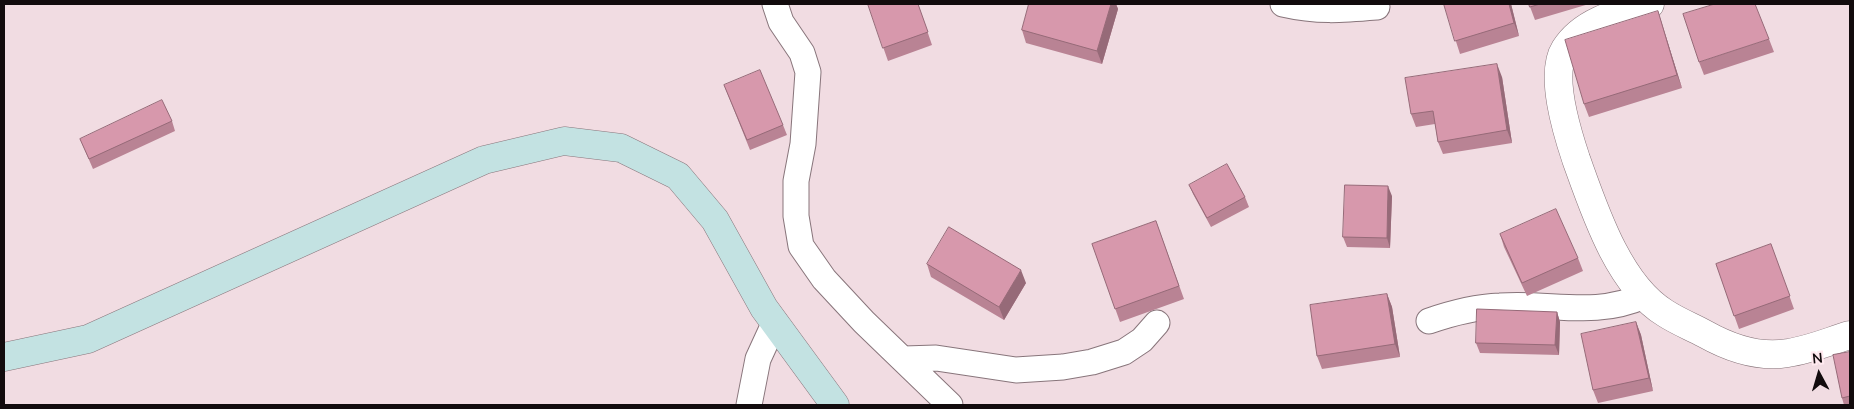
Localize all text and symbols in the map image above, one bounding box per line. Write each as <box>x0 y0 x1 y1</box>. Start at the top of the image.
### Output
north arrow <box>1794 349 1844 399</box>
text: N <box>1811 349 1824 369</box>

